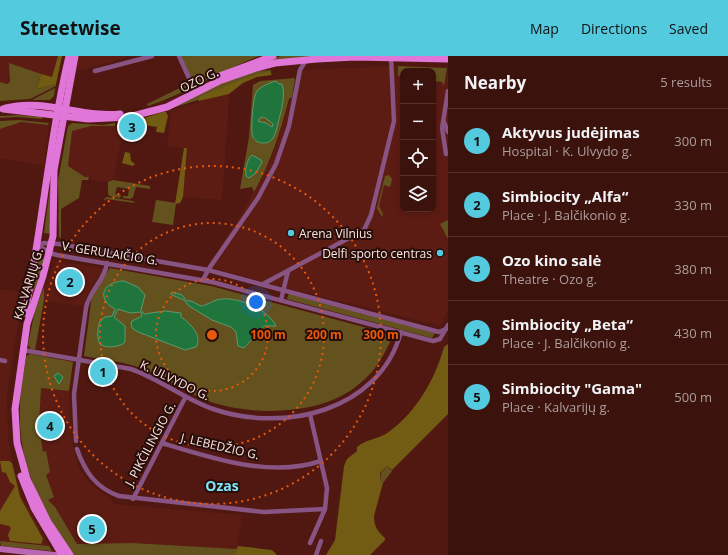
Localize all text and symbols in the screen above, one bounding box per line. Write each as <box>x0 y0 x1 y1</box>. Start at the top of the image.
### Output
text: Streetwise <box>20 15 121 41</box>
text: Map <box>530 19 559 38</box>
text: Directions <box>581 19 647 38</box>
text: Saved <box>669 19 708 38</box>
street label: OZO G. <box>177 64 221 96</box>
map controls <box>400 68 436 212</box>
button: + <box>400 68 436 104</box>
text: Nearby <box>464 71 526 94</box>
text: 5 results <box>660 73 712 91</box>
button: − <box>400 104 436 140</box>
pin: 3 <box>119 112 145 142</box>
text: Aktyvus judėjimas <box>502 122 640 142</box>
text: 1 <box>473 132 481 150</box>
text: 300 m <box>674 132 712 150</box>
button: locate <box>400 140 436 176</box>
text: Hospital · K. Ulvydo g. <box>502 142 632 160</box>
button: layers <box>400 176 436 212</box>
text: Simbiocity „Alfa“ <box>502 186 628 206</box>
text: 2 <box>473 196 481 214</box>
text: 330 m <box>674 196 712 214</box>
text: Place · J. Balčikonio g. <box>502 206 630 224</box>
place label: Arena Vilnius <box>299 225 372 242</box>
marker: Arena Vilnius <box>286 228 296 238</box>
street label: V. GERULAIČIO G. <box>61 237 159 269</box>
place label: Delfi sporto centras <box>322 245 432 262</box>
street label: KALVARIJŲ G. <box>9 246 47 322</box>
marker: Delfi sporto centras <box>435 248 445 258</box>
text: Ozo kino salė <box>502 250 601 270</box>
text: 3 <box>473 260 481 278</box>
text: 380 m <box>674 260 712 278</box>
pin: 2 <box>57 267 83 297</box>
text: Theatre · Ozo g. <box>502 270 597 288</box>
your location <box>246 292 266 312</box>
text: Simbiocity „Beta“ <box>502 314 633 334</box>
text: 4 <box>473 324 481 342</box>
text: 430 m <box>674 324 712 342</box>
text: 100 m <box>250 326 286 343</box>
text: 200 m <box>306 326 342 343</box>
text: 300 m <box>363 326 399 343</box>
centre of rings <box>205 328 219 342</box>
text: Place · J. Balčikonio g. <box>502 334 630 352</box>
street label: K. ULVYDO G. <box>137 356 213 404</box>
pin: 1 <box>90 357 116 387</box>
text: Simbiocity "Gama" <box>502 378 642 398</box>
text: 5 <box>473 388 481 406</box>
text: 500 m <box>674 388 712 406</box>
text: Place · Kalvarijų g. <box>502 398 610 416</box>
street label: J. PIKČILINGIO G. <box>120 399 179 490</box>
pin: 4 <box>37 411 63 441</box>
street label: J. LEBEDŽIO G. <box>178 428 261 463</box>
district label: Ozas <box>205 476 239 495</box>
pin: 5 <box>79 514 105 544</box>

